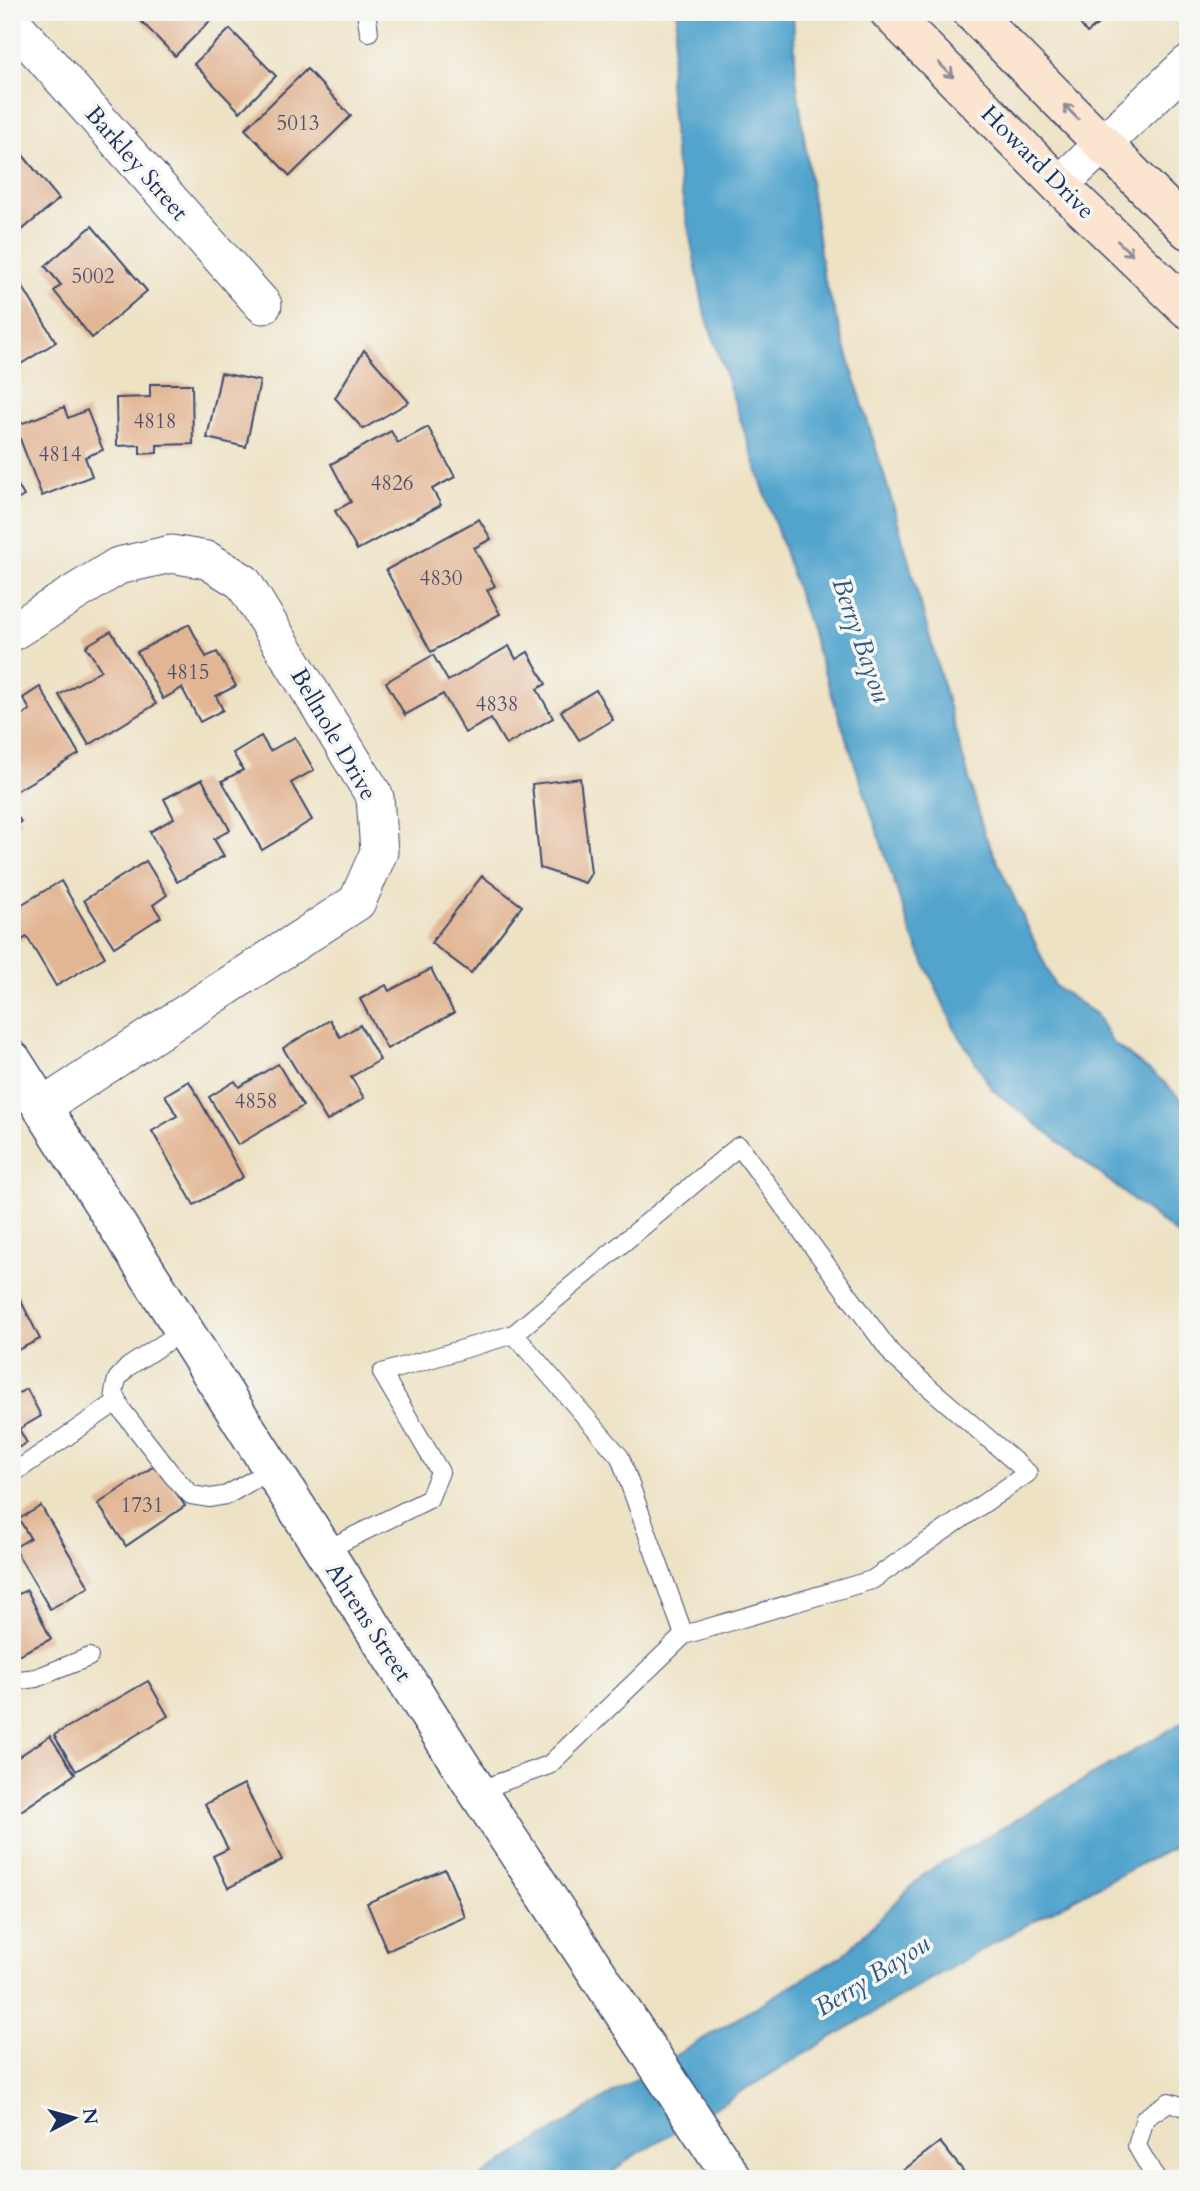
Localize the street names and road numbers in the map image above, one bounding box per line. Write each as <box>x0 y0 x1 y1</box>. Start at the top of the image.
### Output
street label: Howard Drive <box>973 98 1102 227</box>
street label: Barkley Street <box>78 99 196 228</box>
street label: Bellnole Drive <box>282 662 385 806</box>
street label: Ahrens Street <box>318 1556 420 1689</box>

